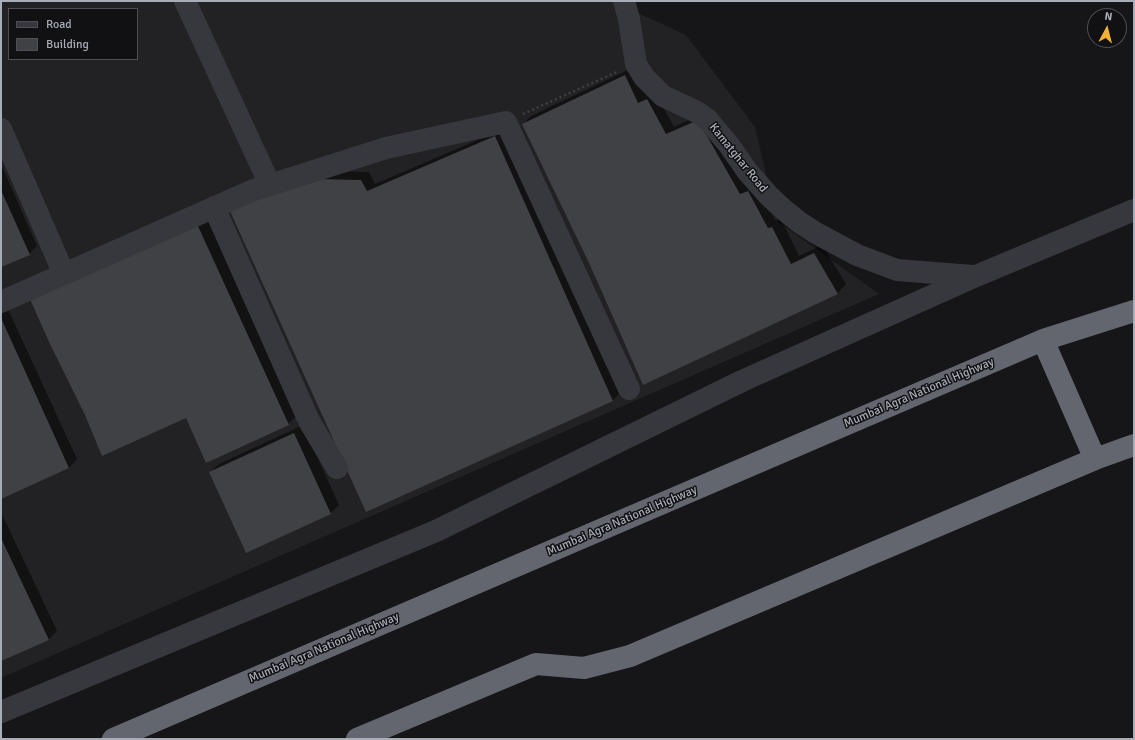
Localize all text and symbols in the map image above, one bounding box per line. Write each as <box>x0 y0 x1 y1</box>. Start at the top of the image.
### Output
legend <box>8 8 138 60</box>
north arrow <box>1087 8 1127 48</box>
text: N <box>1104 10 1113 24</box>
text: Road <box>46 17 72 32</box>
text: Building <box>46 37 89 52</box>
street label: Kamatghar Road <box>706 121 770 195</box>
street label: Mumbai Agra National Highway <box>842 355 996 431</box>
street label: Mumbai Agra National Highway <box>545 483 699 559</box>
street label: Mumbai Agra National Highway <box>247 610 401 686</box>

